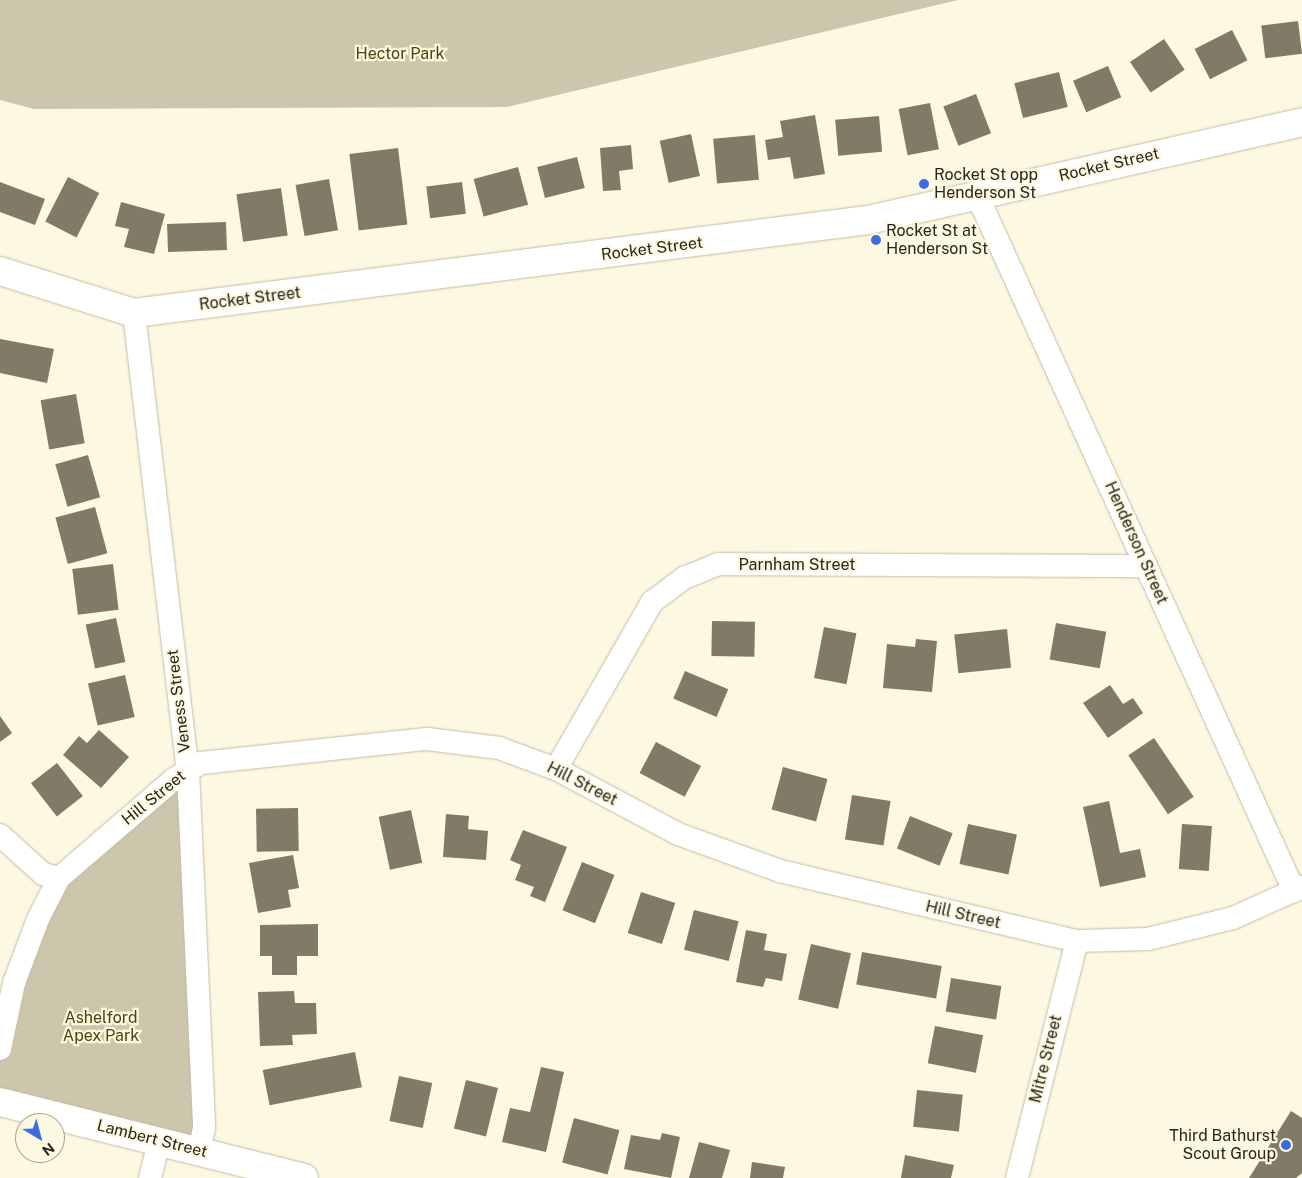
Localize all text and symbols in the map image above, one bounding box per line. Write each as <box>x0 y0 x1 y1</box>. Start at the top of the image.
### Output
park label: Hector Park <box>356 44 444 64</box>
street label: Rocket Street <box>1057 144 1161 186</box>
place label: Rocket St opp Henderson St <box>934 165 1038 203</box>
marker: Rocket St opp Henderson St <box>918 178 930 190</box>
place label: Rocket St at Henderson St <box>886 221 988 259</box>
street label: Rocket Street <box>600 233 704 265</box>
marker: Rocket St at Henderson St <box>870 234 882 246</box>
street label: Rocket Street <box>198 283 302 315</box>
street label: Henderson Street <box>1100 479 1172 607</box>
street label: Parnham Street <box>739 555 855 575</box>
street label: Veness Street <box>163 648 195 754</box>
street label: Hill Street <box>544 758 620 810</box>
street label: Hill Street <box>118 766 190 830</box>
street label: Hill Street <box>924 897 1002 933</box>
park label: Ashelford Apex Park <box>63 1008 139 1046</box>
street label: Mitre Street <box>1026 1013 1066 1105</box>
north arrow <box>15 1113 65 1163</box>
street label: Lambert Street <box>95 1116 209 1162</box>
place label: Third Bathurst Scout Group <box>1169 1126 1276 1164</box>
text: N <box>39 1139 58 1159</box>
marker: Third Bathurst Scout Group <box>1280 1139 1292 1151</box>

